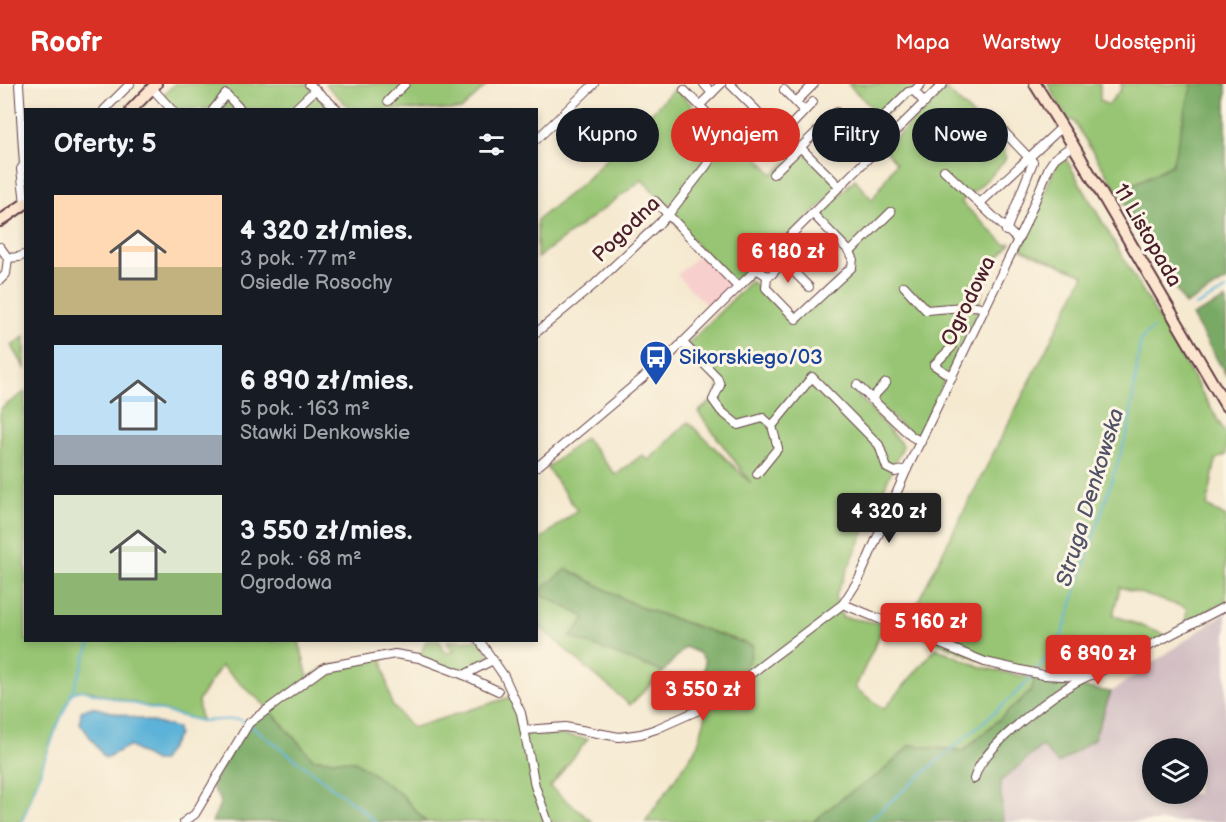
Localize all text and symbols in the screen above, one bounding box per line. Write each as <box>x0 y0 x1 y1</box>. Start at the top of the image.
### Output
text: Roofr <box>30 26 102 59</box>
text: Mapa <box>896 30 950 55</box>
text: Warstwy <box>983 30 1061 55</box>
text: Udostępnij <box>1094 30 1196 55</box>
chip: Kupno <box>556 108 659 162</box>
chip: Wynajem <box>671 108 800 162</box>
chip: Filtry <box>812 108 900 162</box>
chip: Nowe <box>912 108 1008 162</box>
icon: filters <box>475 128 508 161</box>
text: Oferty: 5 <box>54 129 157 160</box>
street label: 11 Listopada <box>1108 179 1187 291</box>
street label: Pogodna <box>587 191 665 268</box>
text: 4 320 zł/mies. <box>240 216 413 247</box>
icon: home <box>102 219 174 291</box>
pin: 6 180 zł <box>726 233 850 284</box>
text: 6 180 zł <box>751 240 825 264</box>
text: 3 pok. · 77 m² <box>240 247 356 271</box>
street label: Ogrodowa <box>936 252 1001 350</box>
text: Osiedle Rosochy <box>240 271 392 295</box>
bus stop icon: Sikorskiego/03 <box>638 339 674 386</box>
place label: Sikorskiego/03 <box>679 345 823 370</box>
text: 6 890 zł/mies. <box>240 366 414 397</box>
icon: home <box>102 369 174 441</box>
text: 5 pok. · 163 m² <box>240 397 370 421</box>
water label: Struga Denkowska <box>1051 405 1130 590</box>
text: Stawki Denkowskie <box>240 421 410 445</box>
pin: 4 320 zł <box>827 493 951 544</box>
text: 4 320 zł <box>851 500 927 524</box>
text: 3 550 zł/mies. <box>240 516 412 547</box>
icon: home <box>102 519 174 591</box>
text: 2 pok. · 68 m² <box>240 547 362 571</box>
text: Ogrodowa <box>240 571 332 595</box>
pin: 5 160 zł <box>869 603 993 654</box>
text: 5 160 zł <box>895 610 967 634</box>
pin: 6 890 zł <box>1036 635 1160 686</box>
text: 6 890 zł <box>1060 642 1136 666</box>
pin: 3 550 zł <box>641 671 765 722</box>
text: 3 550 zł <box>665 678 741 702</box>
map controls <box>1142 738 1208 804</box>
button: layers <box>1142 738 1208 804</box>

